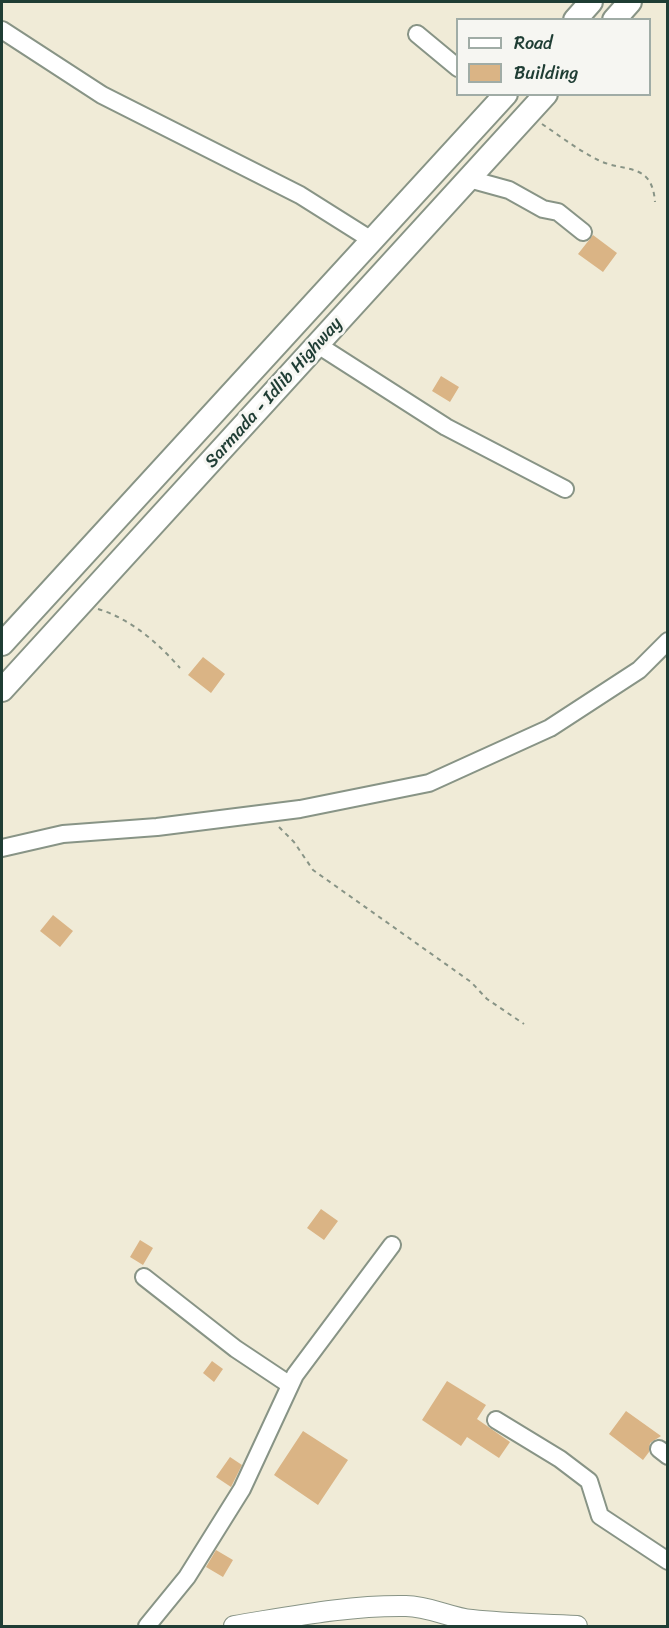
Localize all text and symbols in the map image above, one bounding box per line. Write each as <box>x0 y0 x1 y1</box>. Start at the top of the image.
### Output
legend <box>456 18 651 96</box>
text: Road <box>514 27 553 59</box>
text: Building <box>514 57 578 89</box>
street label: Sarmada - Idlib Highway <box>201 313 347 473</box>

